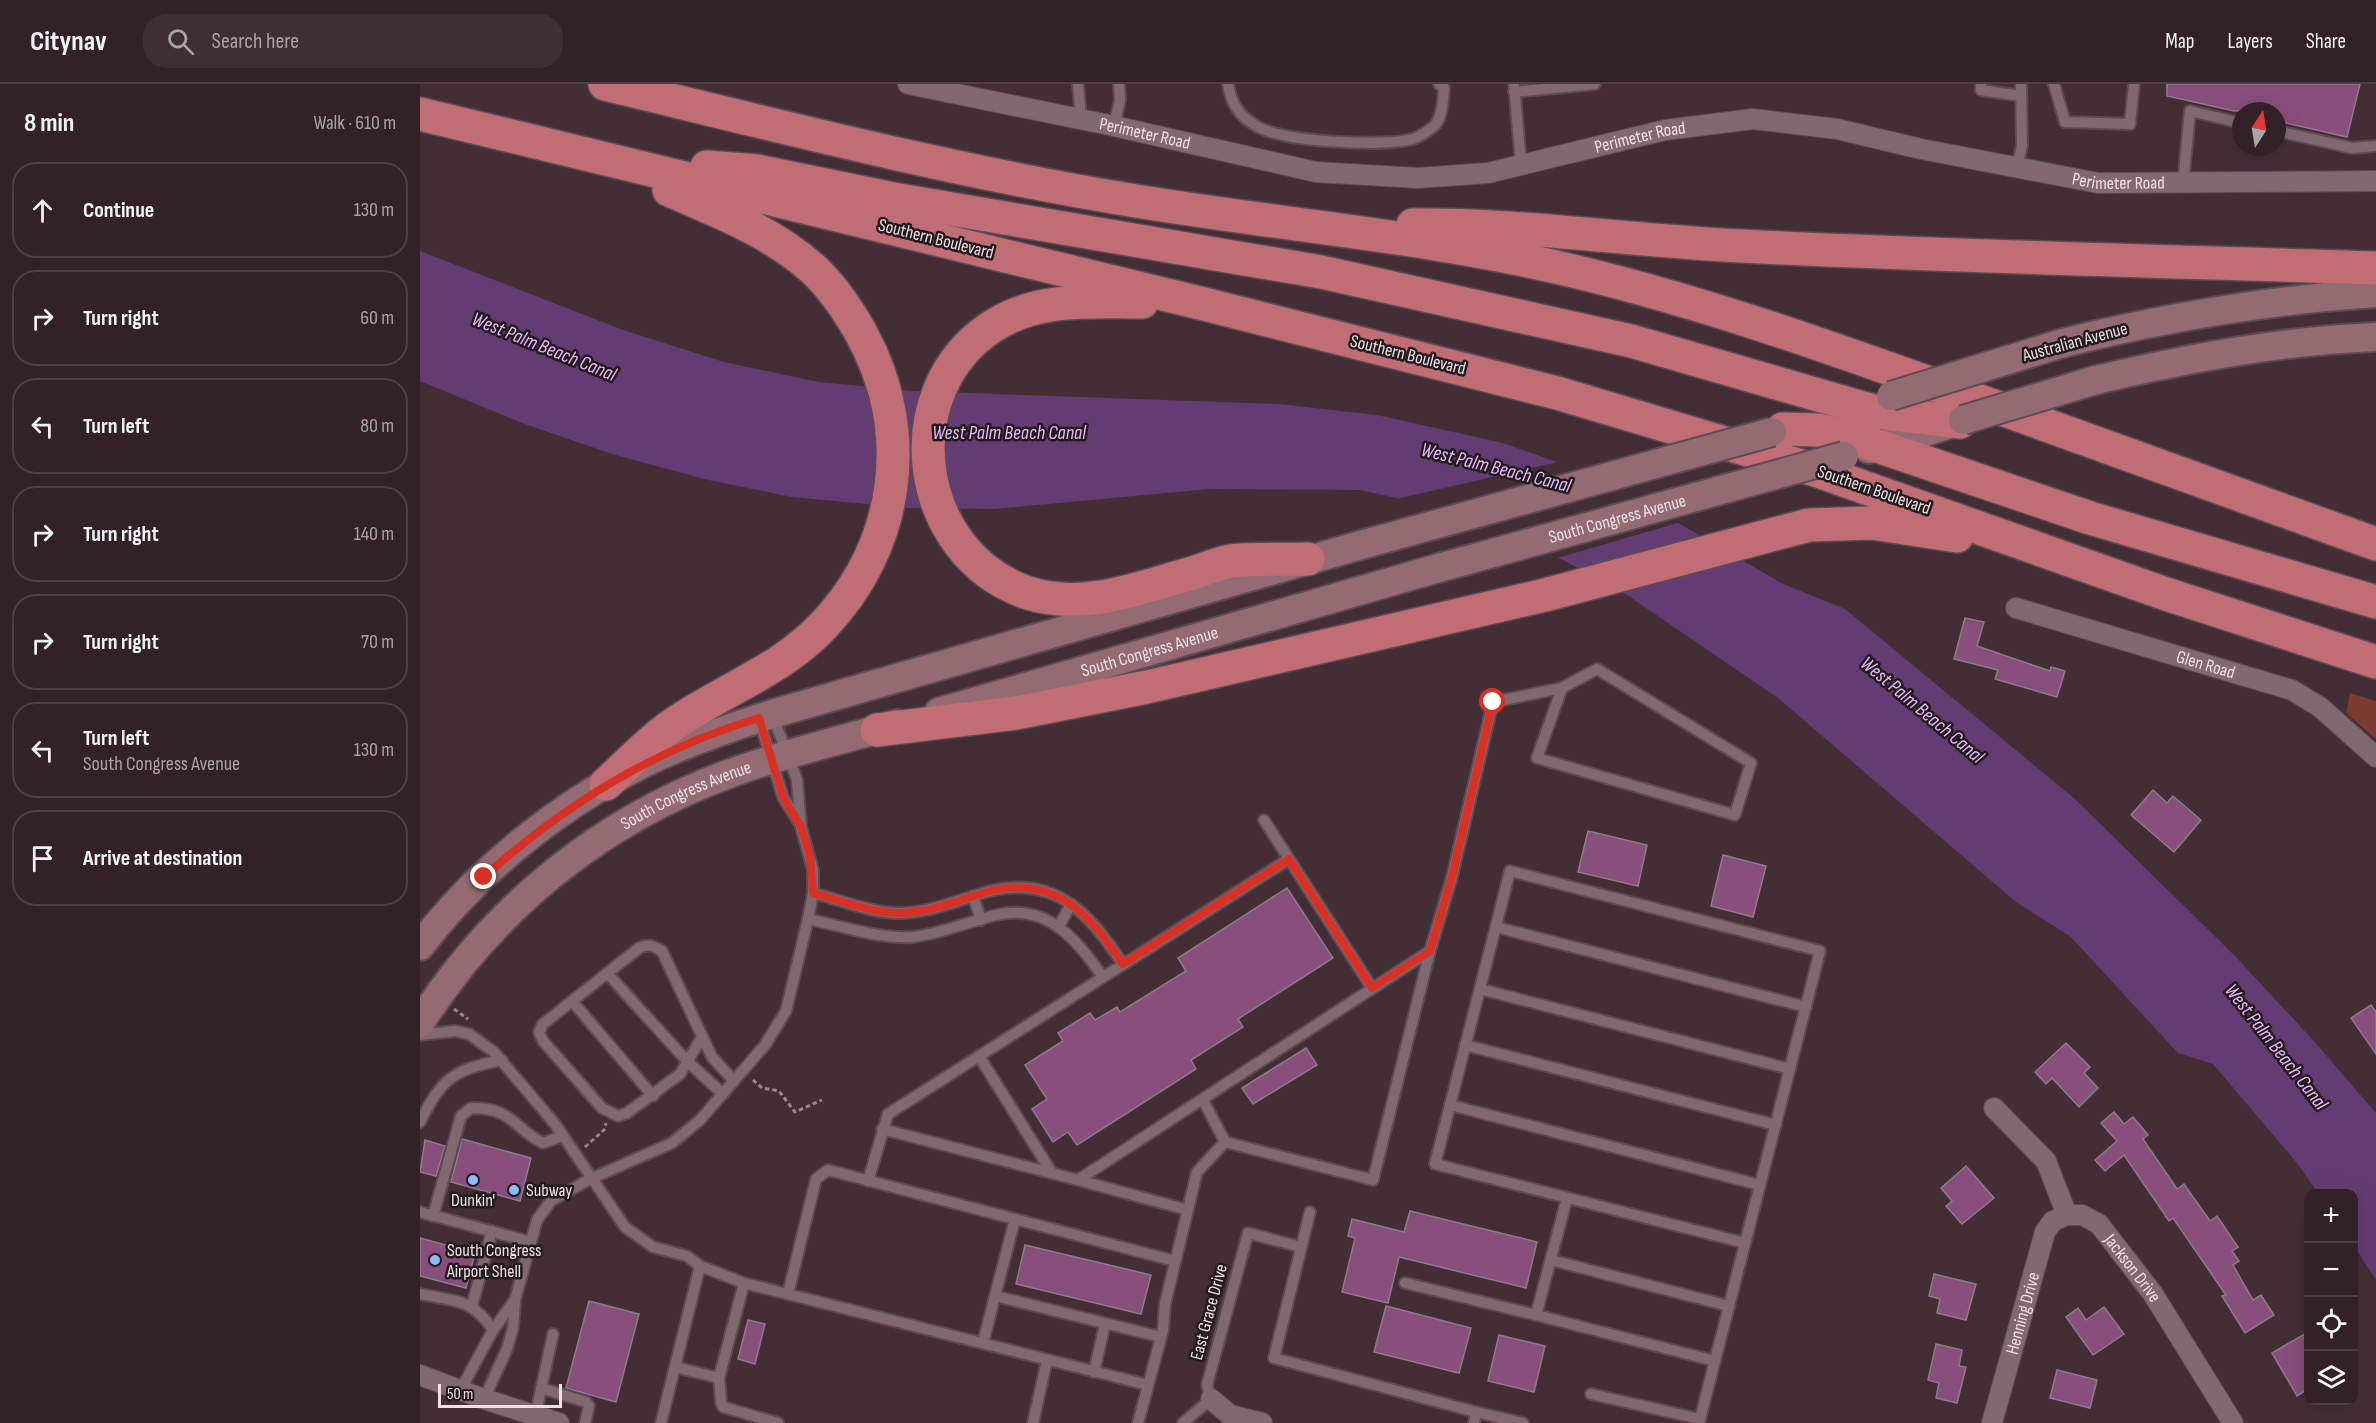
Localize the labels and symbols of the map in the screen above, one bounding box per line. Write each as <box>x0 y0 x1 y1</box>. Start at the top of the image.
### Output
north arrow <box>2232 102 2286 156</box>
street label: Perimeter Road <box>1098 113 1193 154</box>
street label: Perimeter Road <box>1592 117 1687 157</box>
street label: Perimeter Road <box>2070 168 2165 194</box>
street label: Southern Boulevard <box>876 214 996 264</box>
water label: West Palm Beach Canal <box>468 307 621 387</box>
street label: Australian Avenue <box>2019 318 2130 366</box>
street label: Southern Boulevard <box>1348 330 1468 380</box>
water label: West Palm Beach Canal <box>932 421 1087 445</box>
water label: West Palm Beach Canal <box>1419 438 1575 499</box>
street label: Southern Boulevard <box>1815 461 1933 519</box>
street label: South Congress Avenue <box>1546 490 1688 548</box>
street label: South Congress Avenue <box>1078 622 1220 681</box>
street label: Glen Road <box>2174 646 2238 683</box>
water label: West Palm Beach Canal <box>1855 651 1990 769</box>
route start <box>1479 688 1505 714</box>
street label: South Congress Avenue <box>617 756 754 834</box>
route end <box>470 863 496 889</box>
water label: West Palm Beach Canal <box>2219 979 2334 1116</box>
marker: Dunkin' <box>466 1173 480 1187</box>
place label: Subway <box>526 1180 572 1201</box>
marker: Subway <box>507 1183 521 1197</box>
place label: Dunkin' <box>451 1190 495 1211</box>
street label: Jackson Drive <box>2099 1229 2166 1306</box>
place label: South Congress Airport Shell <box>446 1240 542 1282</box>
marker: South Congress Airport Shell <box>428 1253 442 1267</box>
street label: East Grace Drive <box>1186 1262 1232 1362</box>
street label: Henning Drive <box>2001 1270 2044 1357</box>
scale bar <box>438 1381 562 1408</box>

